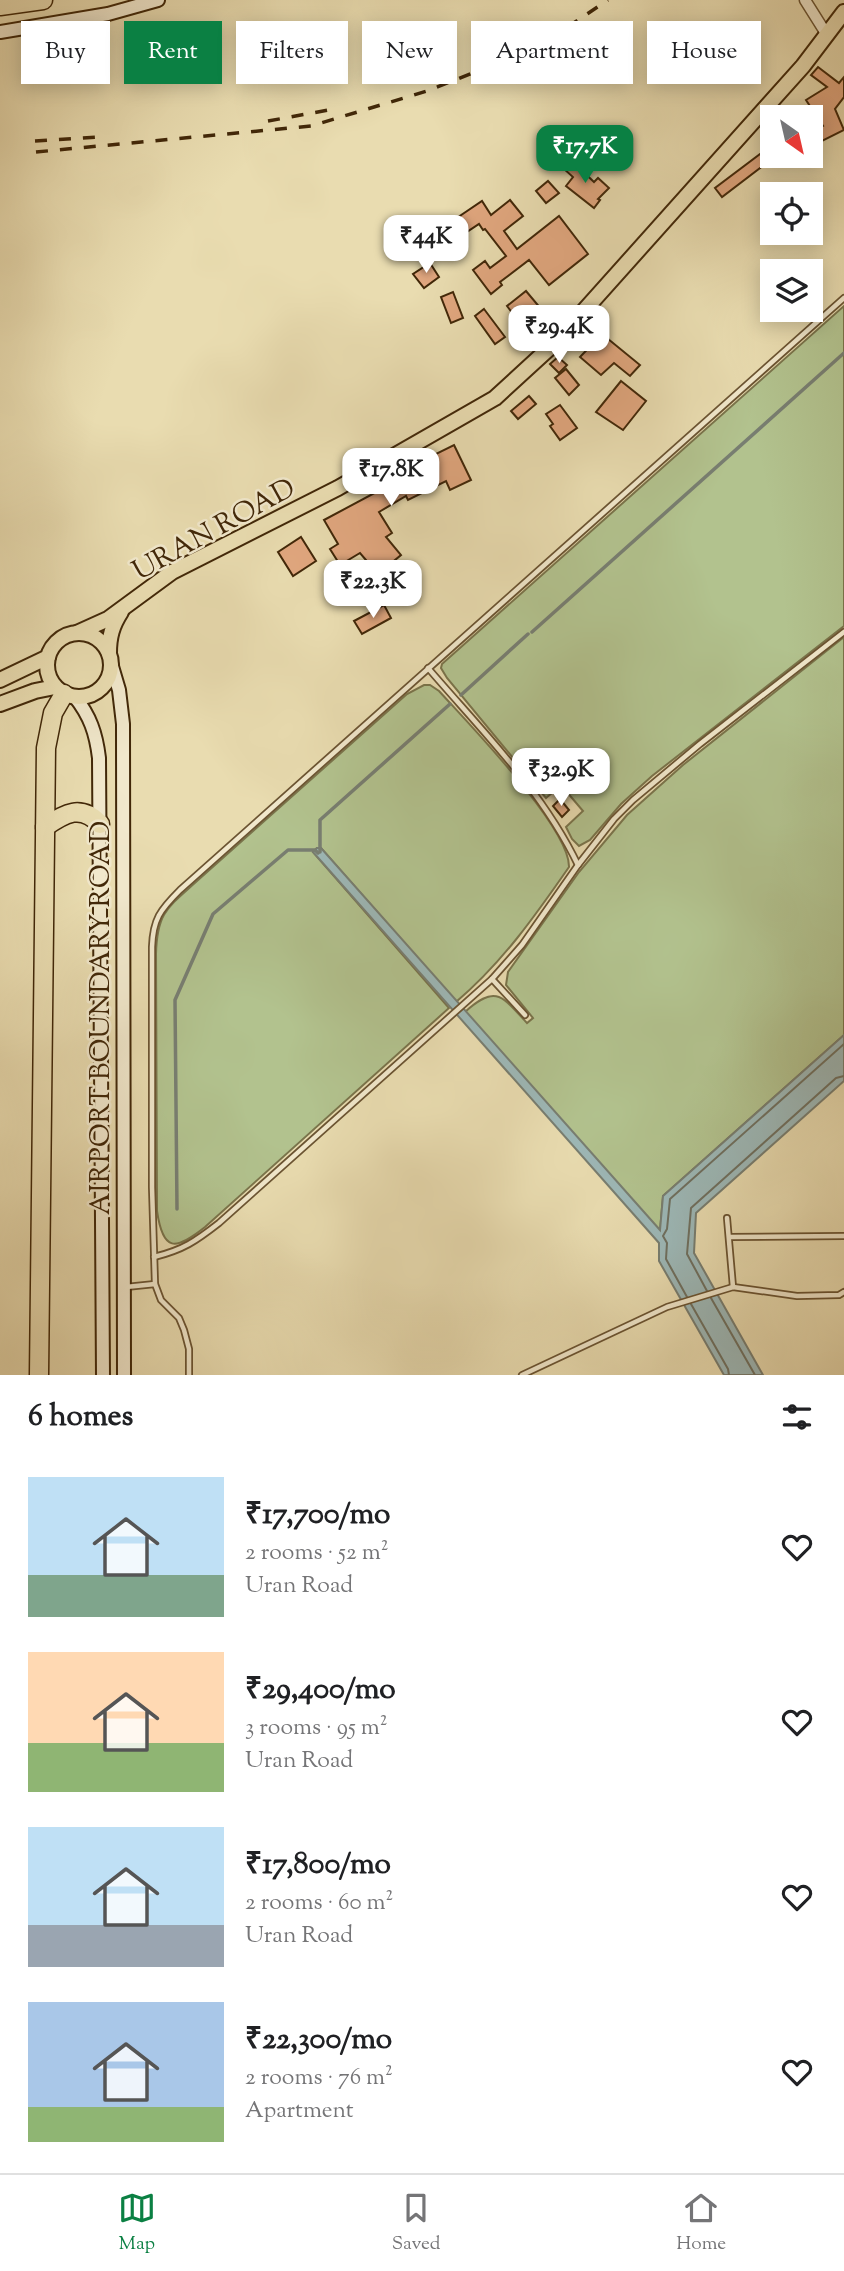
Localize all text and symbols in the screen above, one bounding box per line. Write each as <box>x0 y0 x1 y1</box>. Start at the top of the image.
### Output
chip: Buy <box>21 21 110 84</box>
chip: Rent <box>124 21 222 84</box>
chip: Filters <box>236 21 348 84</box>
chip: New <box>362 21 457 84</box>
chip: Apartment <box>471 21 633 84</box>
chip: House <box>647 21 761 84</box>
north arrow <box>760 105 822 168</box>
map controls <box>760 105 823 322</box>
pin: ₹17.7K <box>528 125 642 185</box>
text: ₹17.7K <box>552 131 618 164</box>
button: locate <box>760 182 823 245</box>
pin: ₹44K <box>385 216 467 275</box>
text: ₹44K <box>400 221 453 254</box>
button: layers <box>760 259 823 322</box>
pin: ₹29.4K <box>502 306 616 365</box>
text: ₹29.4K <box>524 311 594 344</box>
pin: ₹17.8K <box>334 448 448 508</box>
text: ₹17.8K <box>358 454 424 487</box>
street label: URAN ROAD <box>126 469 303 592</box>
pin: ₹22.3K <box>316 560 430 620</box>
text: ₹22.3K <box>340 566 406 599</box>
pin: ₹32.9K <box>504 748 618 808</box>
text: ₹32.9K <box>528 754 594 787</box>
street label: AIRPORT BOUNDARY ROAD <box>82 821 122 1215</box>
text: 6 homes <box>28 1396 133 1439</box>
icon: filters <box>778 1398 816 1436</box>
text: ₹17,700/mo <box>245 1494 390 1537</box>
icon: home <box>84 1505 168 1589</box>
icon: heart <box>778 1528 816 1566</box>
text: 2 rooms · 52 m² <box>245 1537 388 1570</box>
text: Uran Road <box>245 1570 353 1603</box>
text: ₹29,400/mo <box>245 1669 396 1712</box>
icon: home <box>84 1680 168 1764</box>
icon: heart <box>778 1703 816 1741</box>
text: 3 rooms · 95 m² <box>245 1712 388 1745</box>
text: Uran Road <box>245 1745 353 1778</box>
text: ₹17,800/mo <box>245 1844 391 1887</box>
icon: home <box>84 1855 168 1939</box>
icon: heart <box>778 1878 816 1916</box>
text: 2 rooms · 60 m² <box>245 1887 393 1920</box>
text: Uran Road <box>245 1920 353 1953</box>
text: ₹22,300/mo <box>245 2019 392 2062</box>
icon: home <box>84 2030 168 2114</box>
icon: heart <box>778 2053 816 2091</box>
text: 2 rooms · 76 m² <box>245 2062 393 2095</box>
text: Apartment <box>245 2095 354 2128</box>
tab: Map <box>118 2189 156 2258</box>
tab: Saved <box>392 2189 440 2258</box>
tab: Home <box>676 2189 726 2258</box>

